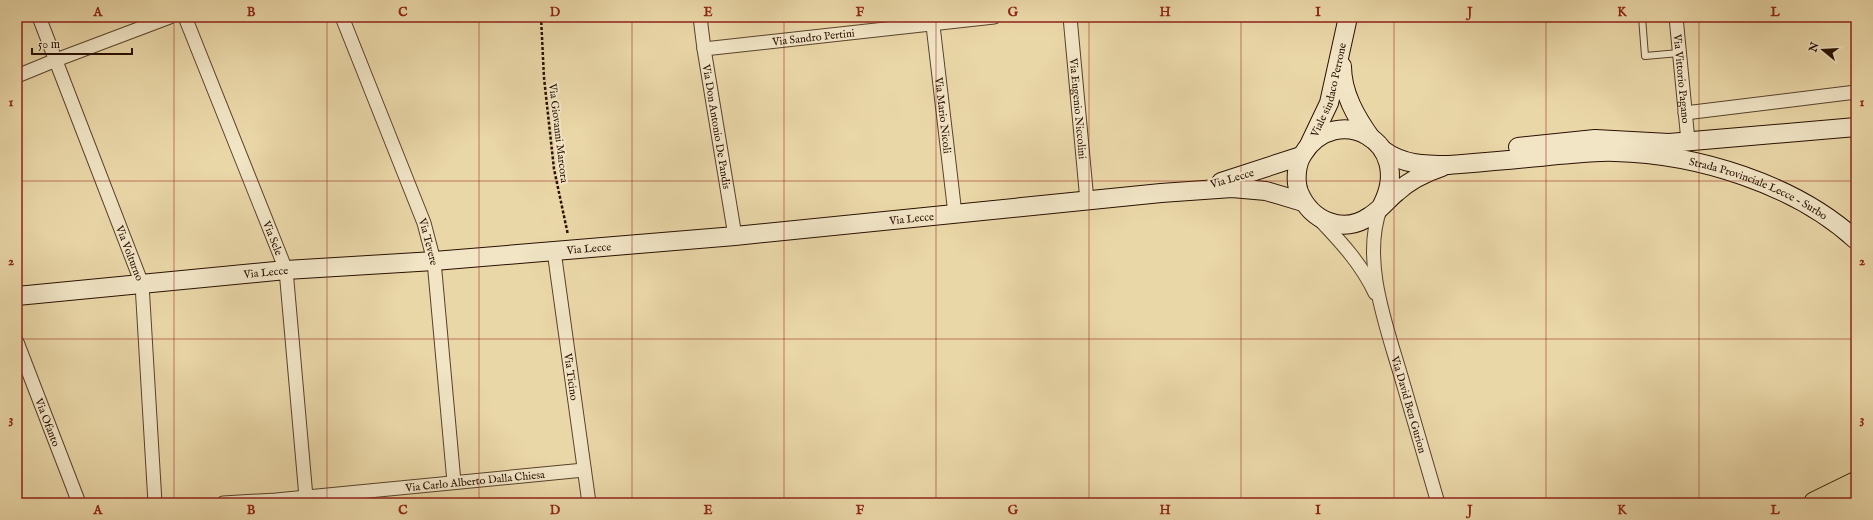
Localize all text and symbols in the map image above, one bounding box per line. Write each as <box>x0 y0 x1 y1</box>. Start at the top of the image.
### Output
text: A <box>93 4 104 21</box>
text: B <box>247 4 256 21</box>
text: C <box>398 4 408 21</box>
text: D <box>550 4 561 21</box>
text: E <box>703 4 713 21</box>
text: F <box>856 4 865 21</box>
text: G <box>1008 4 1019 21</box>
text: H <box>1159 4 1171 21</box>
text: I <box>1315 4 1321 21</box>
text: J <box>1465 4 1473 21</box>
text: K <box>1617 4 1627 21</box>
text: L <box>1769 4 1780 21</box>
street label: Via Sandro Pertini <box>771 26 855 50</box>
scale bar <box>32 30 132 56</box>
north arrow <box>1803 30 1843 70</box>
street label: Via Vittorio Pagano <box>1670 32 1692 124</box>
text: 50 m <box>38 37 60 52</box>
text: N <box>1806 40 1823 55</box>
street label: Viale sindaco Perrone <box>1307 42 1350 140</box>
street label: Via Eugenio Niccolini <box>1066 57 1089 160</box>
street label: Via Don Antonio De Pandis <box>698 62 733 190</box>
street label: Via Mario Nicoli <box>931 76 954 154</box>
street label: Via Giovanni Marcora <box>545 82 571 184</box>
text: 1 <box>9 94 14 111</box>
text: 1 <box>1860 94 1865 111</box>
street label: Strada Provinciale Lecce - Surbo <box>1688 155 1830 223</box>
street label: Via Lecce <box>1208 166 1256 192</box>
street label: Via Lecce <box>888 210 935 228</box>
street label: Via Tevere <box>414 215 440 266</box>
street label: Via Sele <box>259 218 285 258</box>
street label: Via Volturno <box>112 223 146 283</box>
street label: Via Lecce <box>565 240 612 258</box>
text: 2 <box>8 253 14 270</box>
text: 2 <box>1859 253 1865 270</box>
street label: Via Lecce <box>242 264 289 282</box>
street label: Via Ticino <box>560 351 581 402</box>
street label: Via David Ben Gurion <box>1387 354 1429 455</box>
street label: Via Ofanto <box>31 395 63 449</box>
text: 3 <box>9 411 14 428</box>
text: 3 <box>1860 411 1865 428</box>
street label: Via Carlo Alberto Dalla Chiesa <box>404 468 546 495</box>
text: A <box>93 502 104 519</box>
text: B <box>247 502 256 519</box>
text: C <box>398 502 408 519</box>
text: D <box>550 502 561 519</box>
text: E <box>703 502 713 519</box>
text: F <box>856 502 865 519</box>
text: G <box>1008 502 1019 519</box>
text: H <box>1159 502 1171 519</box>
text: I <box>1315 502 1321 519</box>
text: J <box>1465 502 1473 519</box>
text: K <box>1617 502 1627 519</box>
text: L <box>1769 502 1780 519</box>

